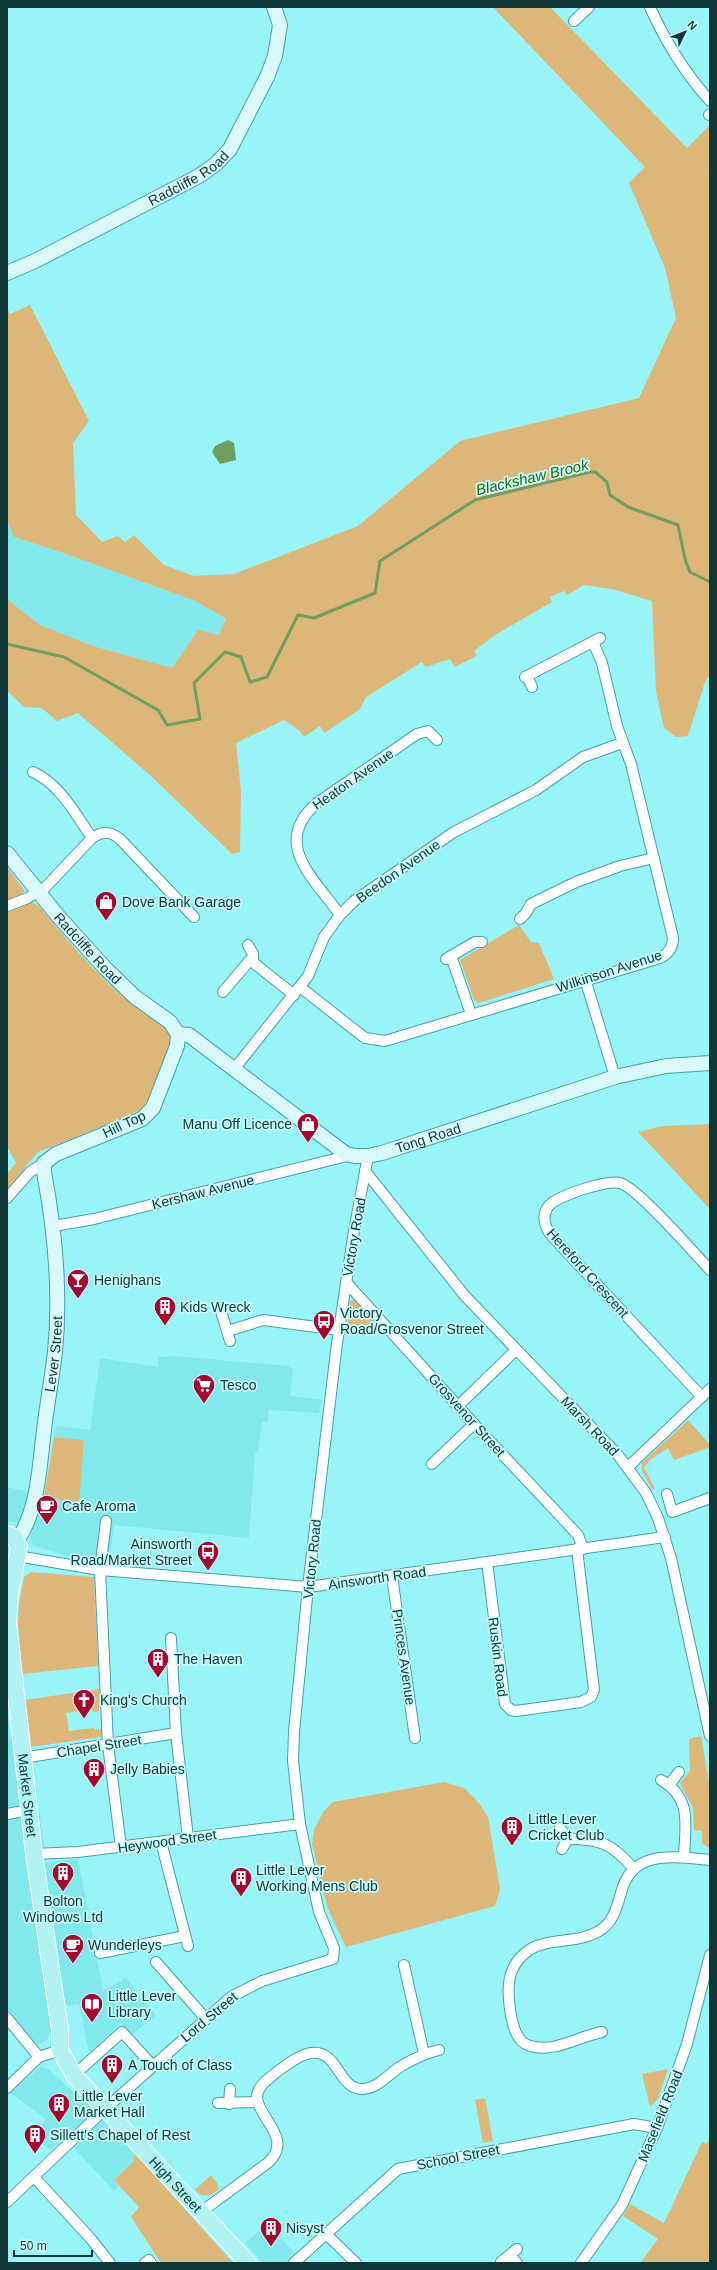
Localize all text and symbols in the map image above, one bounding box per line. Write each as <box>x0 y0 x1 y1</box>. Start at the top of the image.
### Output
north arrow <box>665 12 705 52</box>
text: N <box>685 18 699 32</box>
street label: Radcliffe Road <box>146 148 232 209</box>
water label: Blackshaw Brook <box>474 455 591 498</box>
street label: Heaton Avenue <box>309 745 397 813</box>
street label: Beedon Avenue <box>353 836 443 906</box>
shop icon: Dove Bank Garage <box>93 889 119 922</box>
place label: Dove Bank Garage <box>122 894 241 910</box>
street label: Radcliffe Road <box>51 909 125 987</box>
street label: Wilkinson Avenue <box>554 946 664 996</box>
street label: Hill Top <box>100 1107 148 1141</box>
shop icon: Manu Off Licence <box>295 1111 321 1144</box>
place label: Manu Off Licence <box>183 1116 292 1132</box>
street label: Tong Road <box>393 1120 463 1156</box>
street label: Kershaw Avenue <box>150 1172 256 1212</box>
street label: Victory Road <box>339 1196 369 1278</box>
street label: Hereford Crescent <box>544 1225 632 1321</box>
bar icon: Henighans <box>65 1267 91 1300</box>
place label: Henighans <box>94 1272 161 1288</box>
building icon: Kids Wreck <box>152 1294 178 1327</box>
place label: Kids Wreck <box>180 1299 252 1315</box>
place label: Victory Road/Grosvenor Street <box>340 1305 484 1337</box>
bus stop icon: Victory Road/Grosvenor Street <box>311 1308 337 1341</box>
street label: Lever Street <box>41 1316 65 1393</box>
street label: Grosvenor Street <box>425 1370 509 1460</box>
supermarket icon: Tesco <box>191 1372 217 1405</box>
place label: Tesco <box>220 1377 257 1393</box>
street label: Marsh Road <box>558 1393 622 1459</box>
cafe icon: Cafe Aroma <box>34 1493 60 1526</box>
place label: Cafe Aroma <box>62 1498 136 1514</box>
street label: Victory Road <box>300 1518 324 1600</box>
place label: Ainsworth Road/Market Street <box>71 1536 192 1568</box>
bus stop icon: Ainsworth Road/Market Street <box>195 1539 221 1572</box>
street label: Ainsworth Road <box>327 1563 427 1593</box>
street label: Princes Avenue <box>389 1608 419 1706</box>
street label: Ruskin Road <box>485 1616 511 1698</box>
building icon: The Haven <box>145 1646 171 1679</box>
place label: The Haven <box>174 1651 242 1667</box>
church icon: King's Church <box>71 1687 97 1720</box>
place label: King's Church <box>100 1692 187 1708</box>
street label: Chapel Street <box>55 1731 143 1761</box>
street label: Market Street <box>15 1753 40 1838</box>
building icon: Jelly Babies <box>81 1756 107 1789</box>
place label: Jelly Babies <box>110 1761 185 1777</box>
place label: Little Lever Cricket Club <box>528 1811 604 1843</box>
building icon: Little Lever Cricket Club <box>499 1814 525 1847</box>
street label: Heywood Street <box>117 1826 218 1856</box>
building icon: Bolton Windows Ltd <box>50 1860 76 1893</box>
place label: Little Lever Working Mens Club <box>256 1862 378 1894</box>
building icon: Little Lever Working Mens Club <box>228 1865 254 1898</box>
place label: Bolton Windows Ltd <box>23 1893 103 1925</box>
cafe icon: Wunderleys <box>60 1932 86 1965</box>
place label: Wunderleys <box>88 1937 162 1953</box>
place label: Little Lever Library <box>108 1988 177 2020</box>
street label: Lord Street <box>177 1989 241 2045</box>
library icon: Little Lever Library <box>79 1991 105 2024</box>
building icon: A Touch of Class <box>99 2052 125 2085</box>
place label: A Touch of Class <box>128 2057 232 2073</box>
street label: Masefield Road <box>634 2068 686 2164</box>
place label: Little Lever Market Hall <box>74 2088 145 2120</box>
building icon: Little Lever Market Hall <box>46 2091 72 2124</box>
building icon: Sillett's Chapel of Rest <box>22 2122 48 2155</box>
place label: Sillett's Chapel of Rest <box>50 2127 191 2143</box>
street label: School Street <box>415 2141 501 2173</box>
street label: High Street <box>146 2153 205 2216</box>
building icon: Nisyst <box>258 2215 284 2248</box>
place label: Nisyst <box>286 2220 324 2236</box>
scale bar <box>14 2232 92 2258</box>
text: 50 m <box>20 2239 47 2253</box>

